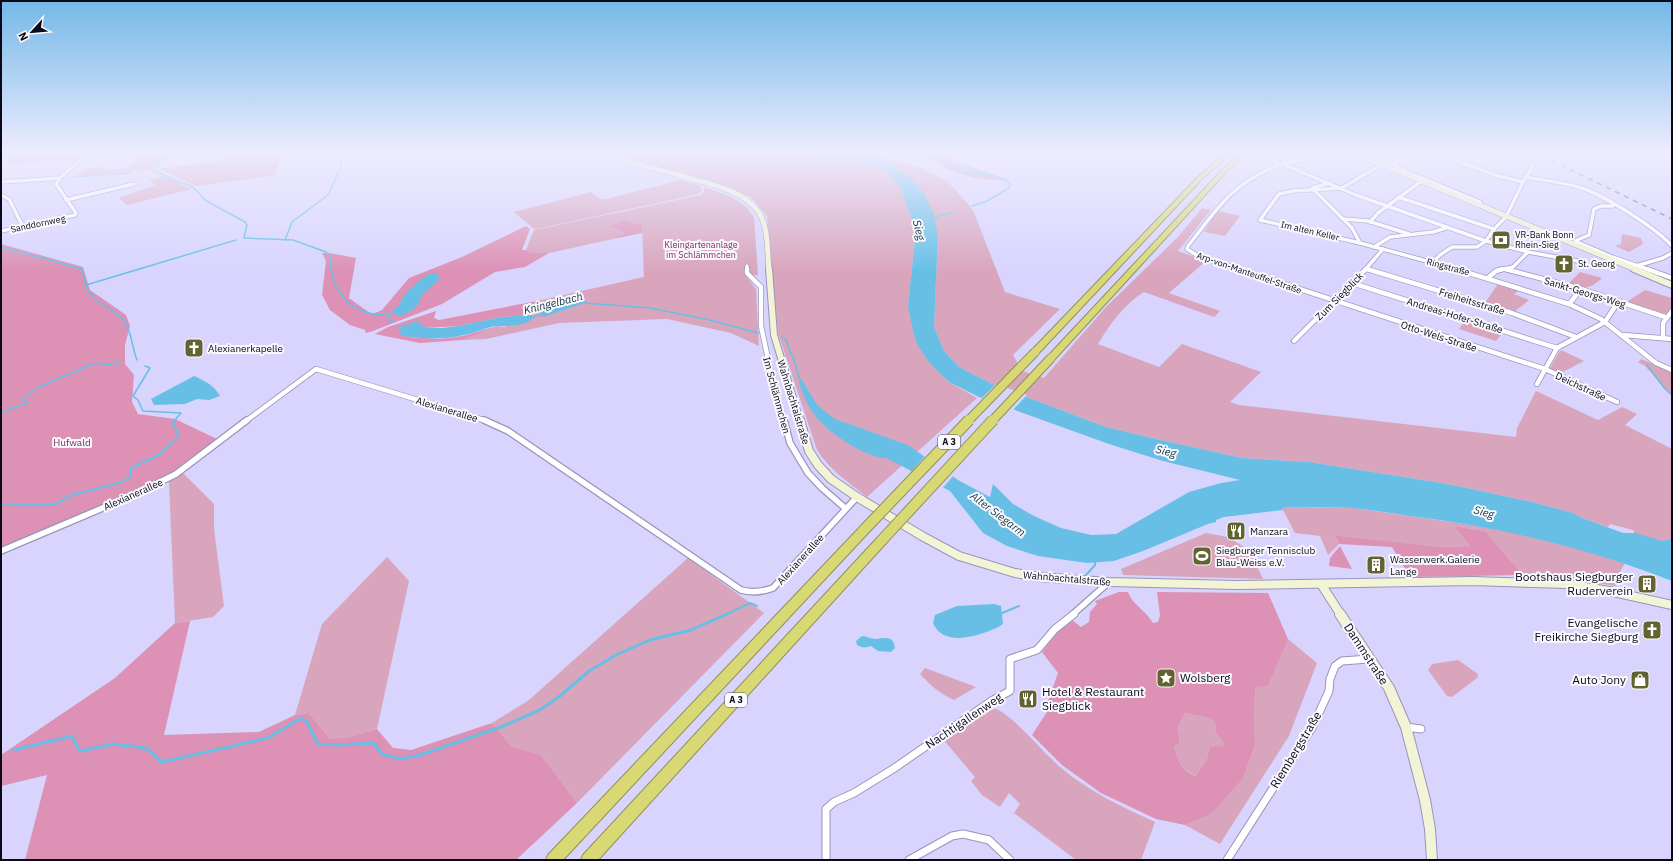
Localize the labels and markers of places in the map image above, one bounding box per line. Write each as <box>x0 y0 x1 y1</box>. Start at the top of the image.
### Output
bank icon: VR-Bank Bonn Rhein-Sieg <box>1490 229 1512 251</box>
place label: VR-Bank Bonn Rhein-Sieg <box>1515 229 1574 250</box>
church icon: St. Georg <box>1553 253 1575 275</box>
place label: St. Georg <box>1578 258 1615 269</box>
church icon: Alexianerkapelle <box>183 337 205 359</box>
place label: Alexianerkapelle <box>208 342 283 355</box>
restaurant icon: Manzara <box>1225 520 1247 542</box>
place label: Manzara <box>1250 525 1289 538</box>
place label: Siegburger Tennisclub Blau-Weiss e.V. <box>1216 544 1315 569</box>
sports icon: Siegburger Tennisclub Blau-Weiss e.V. <box>1191 545 1213 567</box>
place label: Wasserwerk.Galerie Lange <box>1390 553 1480 578</box>
building icon: Wasserwerk.Galerie Lange <box>1365 554 1387 576</box>
place label: Bootshaus Siegburger Ruderverein <box>1515 569 1634 598</box>
building icon: Bootshaus Siegburger Ruderverein <box>1636 573 1658 595</box>
place label: Evangelische Freikirche Siegburg <box>1535 615 1639 644</box>
church icon: Evangelische Freikirche Siegburg <box>1641 619 1663 641</box>
place icon: Wolsberg <box>1155 667 1177 689</box>
shop icon: Auto Jony <box>1629 669 1651 691</box>
place label: Wolsberg <box>1180 670 1231 685</box>
place label: Auto Jony <box>1572 672 1626 687</box>
place label: Hotel & Restaurant Siegblick <box>1042 684 1144 713</box>
restaurant icon: Hotel & Restaurant Siegblick <box>1017 688 1039 710</box>

